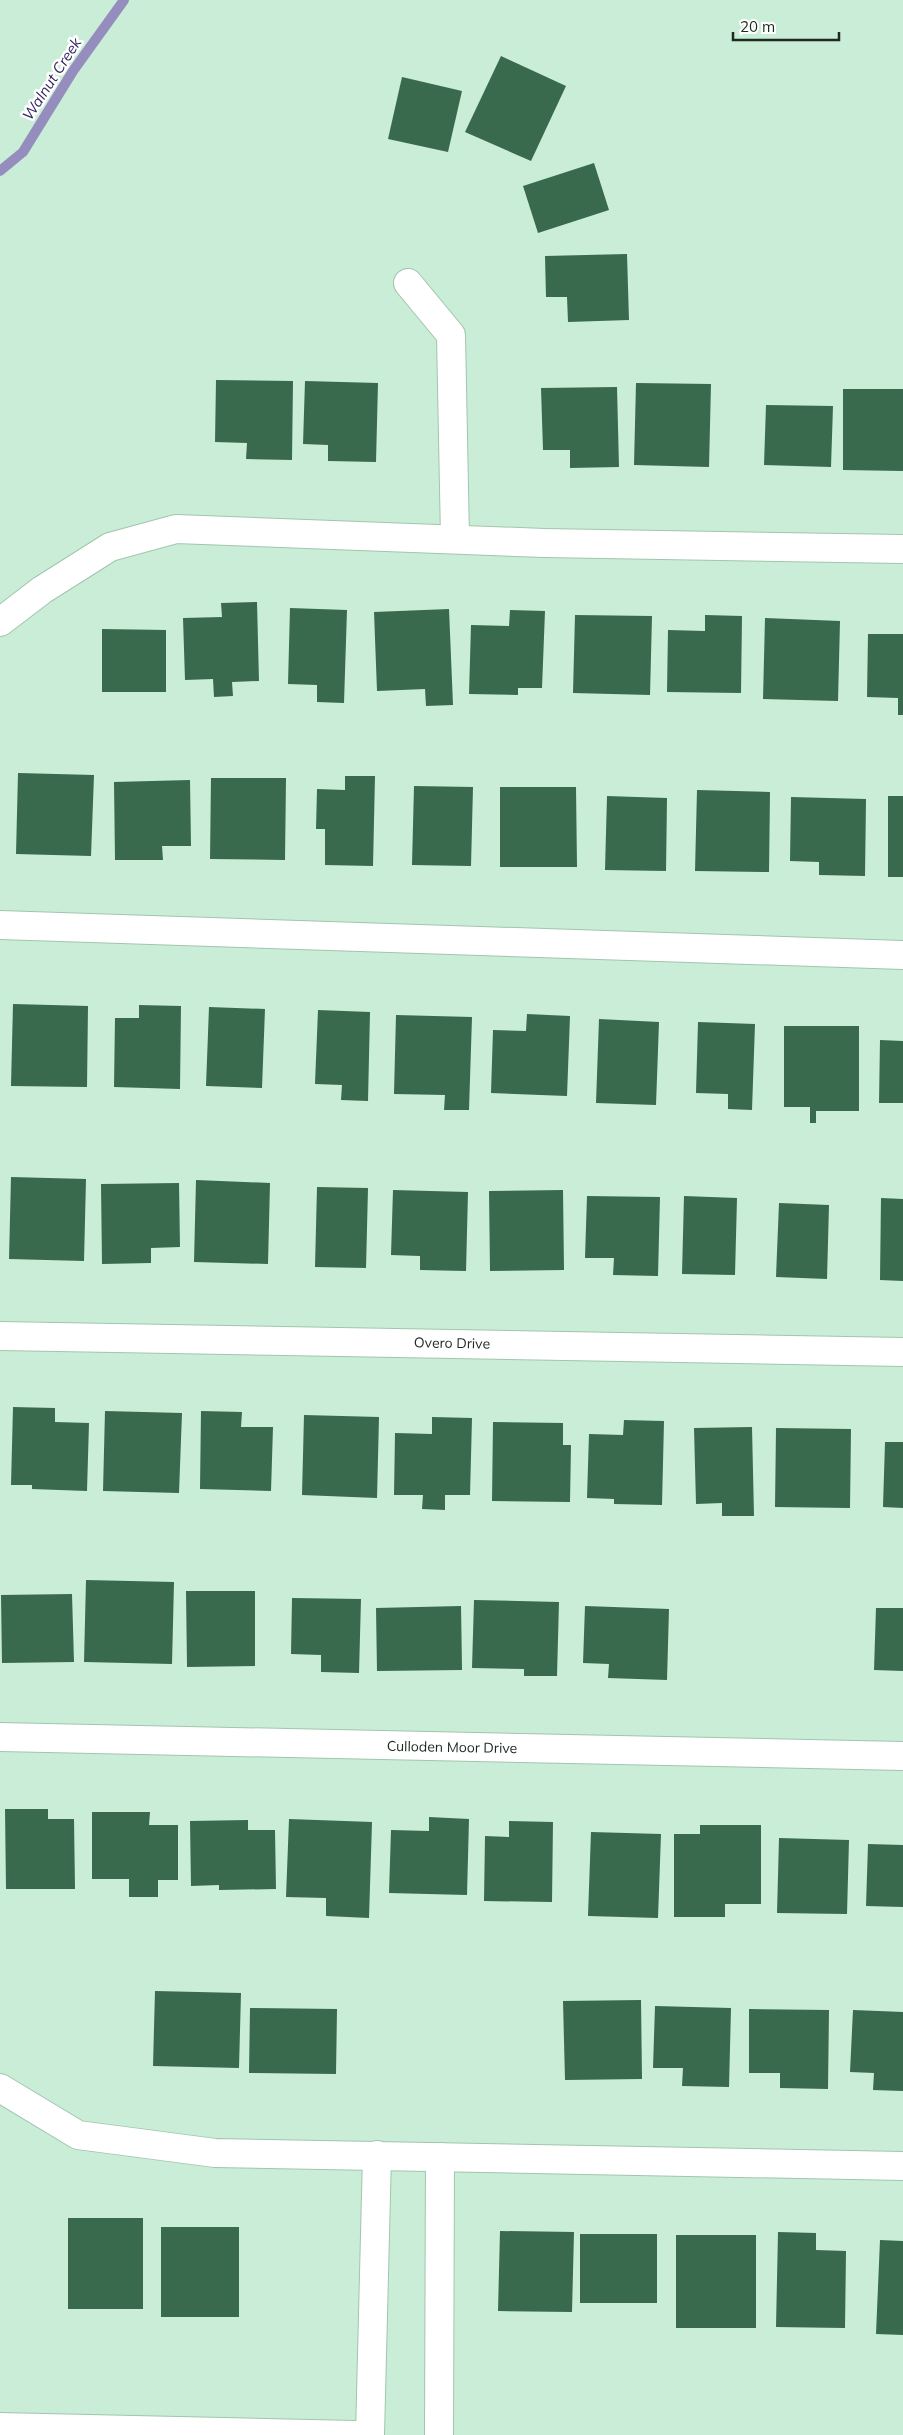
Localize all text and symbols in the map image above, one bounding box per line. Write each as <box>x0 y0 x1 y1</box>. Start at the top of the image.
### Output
scale bar <box>733 10 839 42</box>
text: 20 m <box>740 17 775 36</box>
water label: Walnut Creek <box>18 33 86 124</box>
street label: Overo Drive <box>414 1333 490 1353</box>
street label: Culloden Moor Drive <box>387 1737 517 1757</box>

